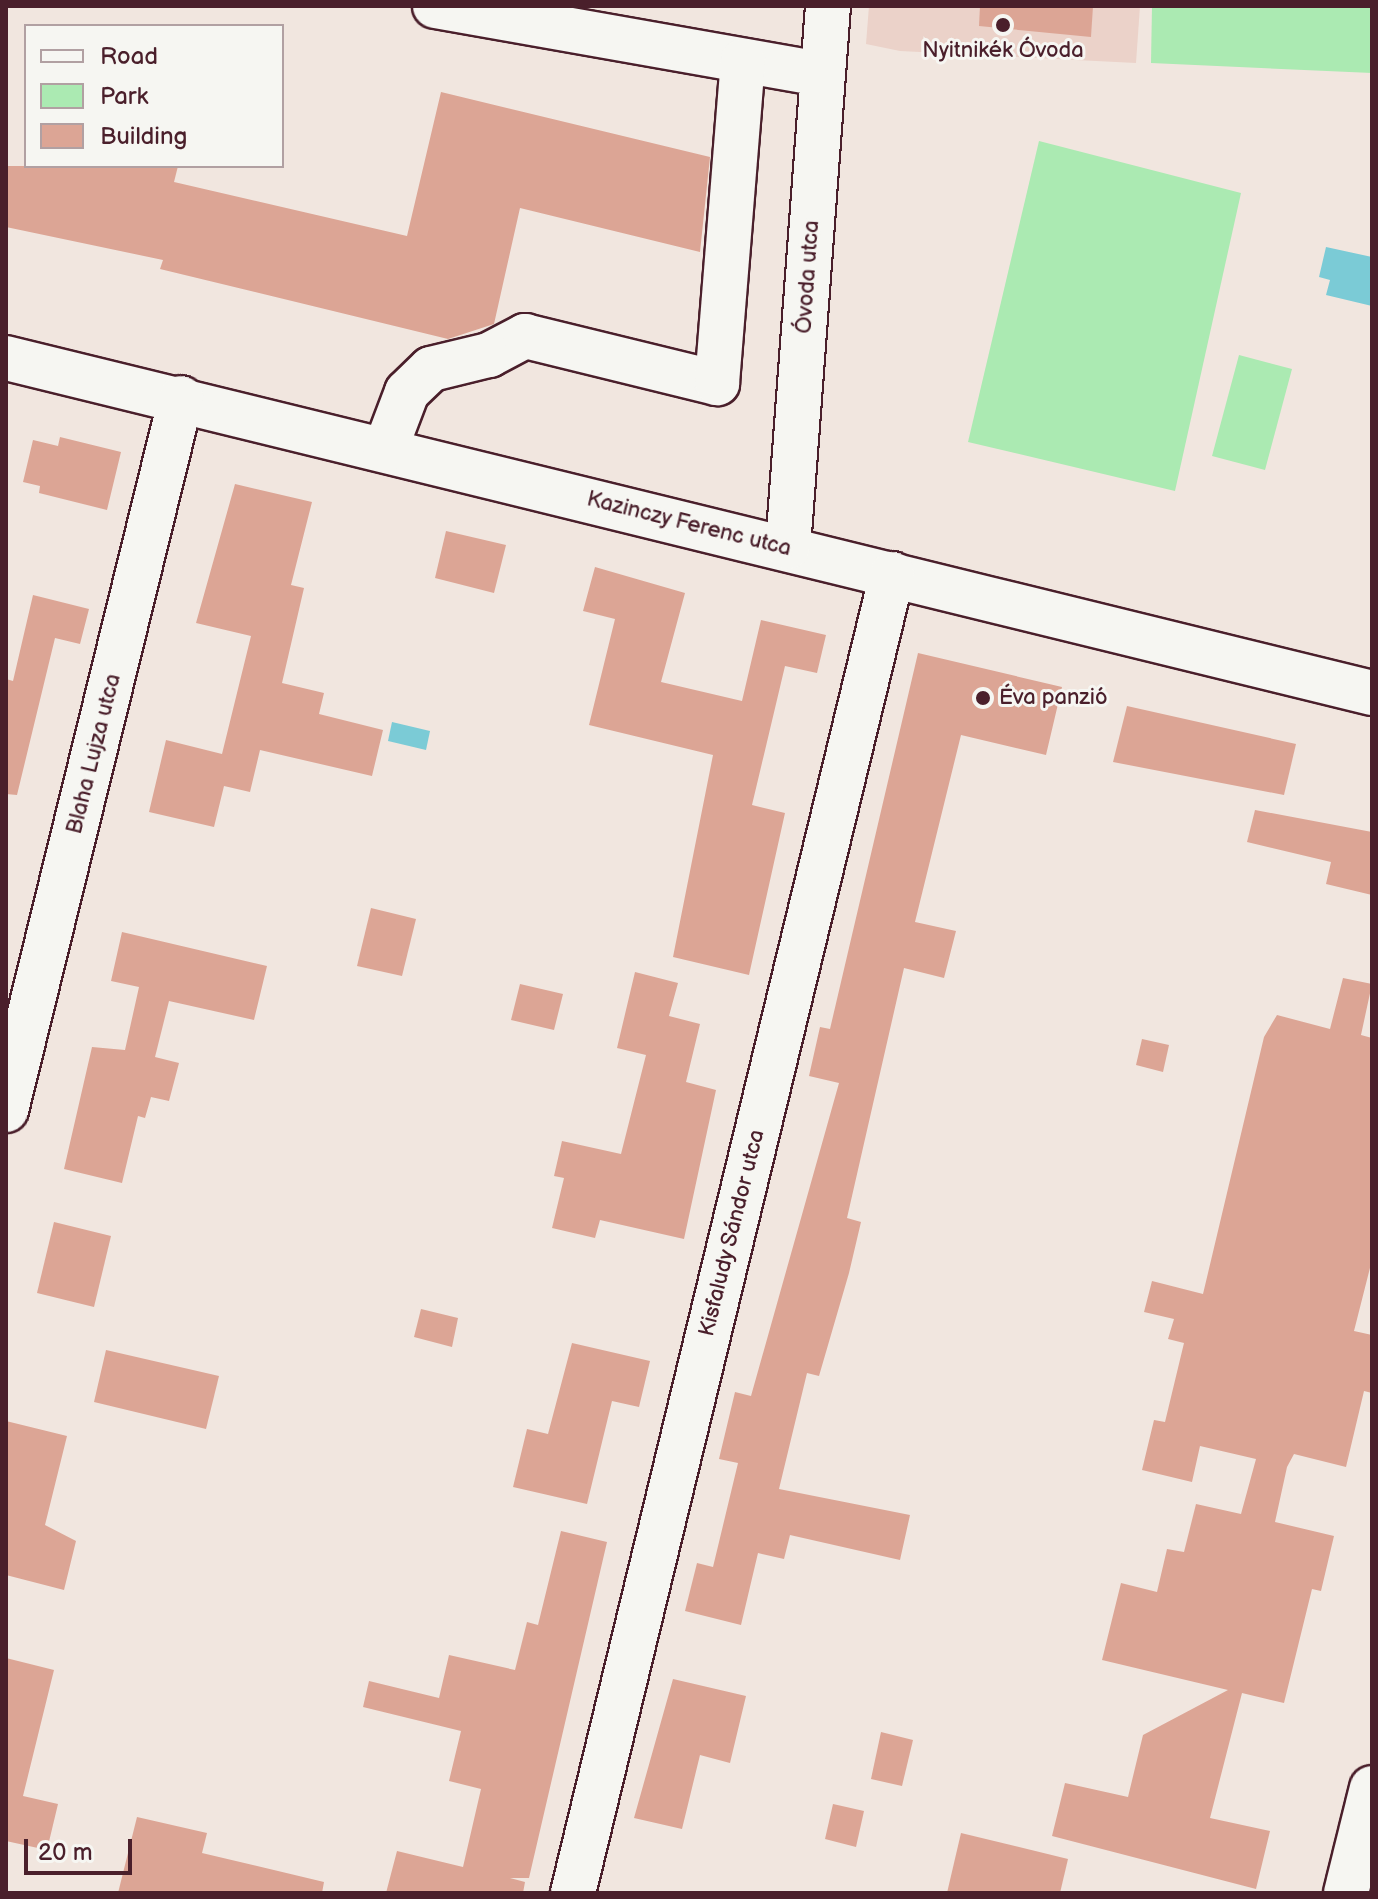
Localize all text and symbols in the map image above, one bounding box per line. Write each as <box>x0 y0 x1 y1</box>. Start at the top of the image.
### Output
marker: Nyitnikék Óvoda <box>994 16 1012 34</box>
legend <box>24 24 284 168</box>
place label: Nyitnikék Óvoda <box>922 38 1084 64</box>
text: Road <box>100 42 158 71</box>
text: Park <box>100 82 148 111</box>
text: Building <box>100 122 187 151</box>
street label: Óvoda utca <box>791 220 825 334</box>
street label: Kazinczy Ferenc utca <box>583 486 795 562</box>
street label: Blaha Lujza utca <box>61 671 127 837</box>
place label: Éva panzió <box>999 685 1108 711</box>
marker: Éva panzió <box>974 689 992 707</box>
street label: Kisfaludy Sándor utca <box>693 1126 771 1340</box>
scale bar <box>28 1823 136 1873</box>
text: 20 m <box>38 1838 93 1867</box>

